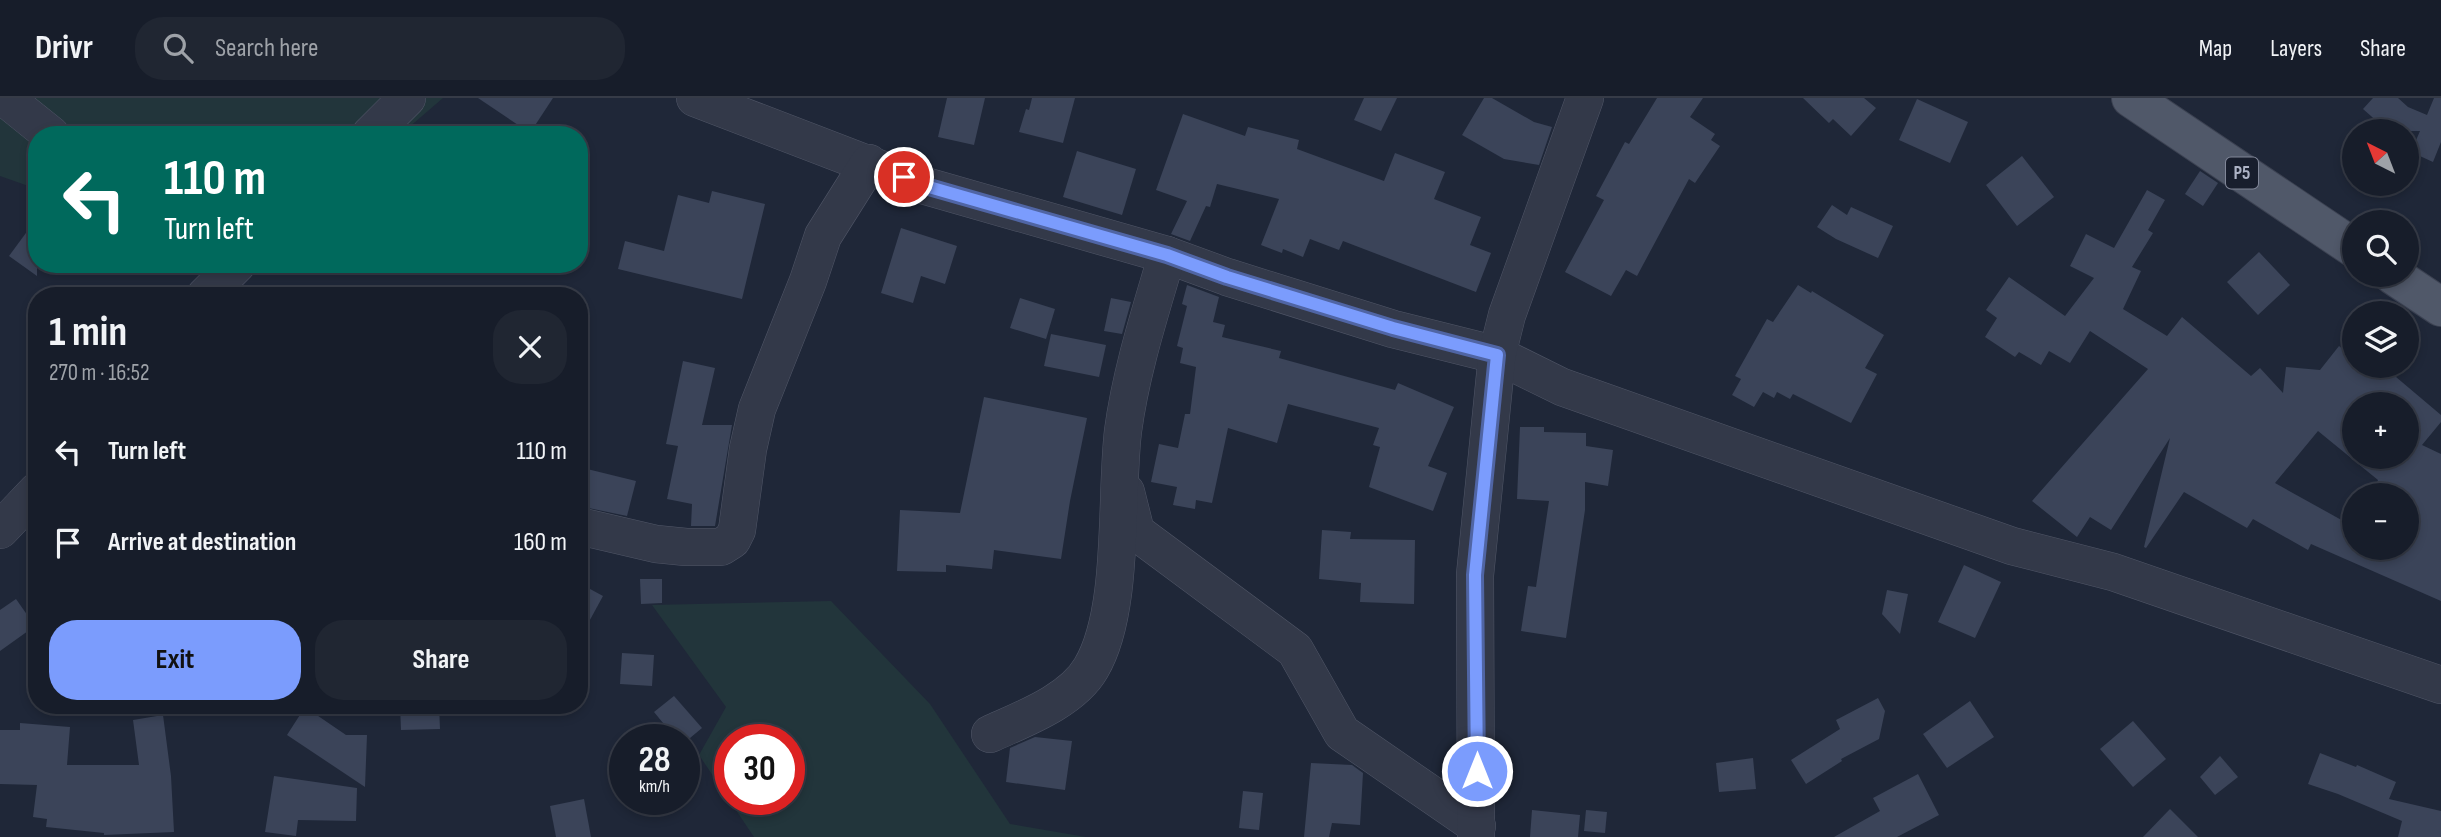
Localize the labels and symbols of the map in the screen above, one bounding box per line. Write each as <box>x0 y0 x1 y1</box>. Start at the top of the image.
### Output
north arrow <box>2342 119 2418 196</box>
pin <box>874 147 934 207</box>
road number: P5 <box>2226 158 2258 188</box>
speed limit sign: 30 <box>714 724 805 815</box>
position arrow <box>1440 734 1514 808</box>

